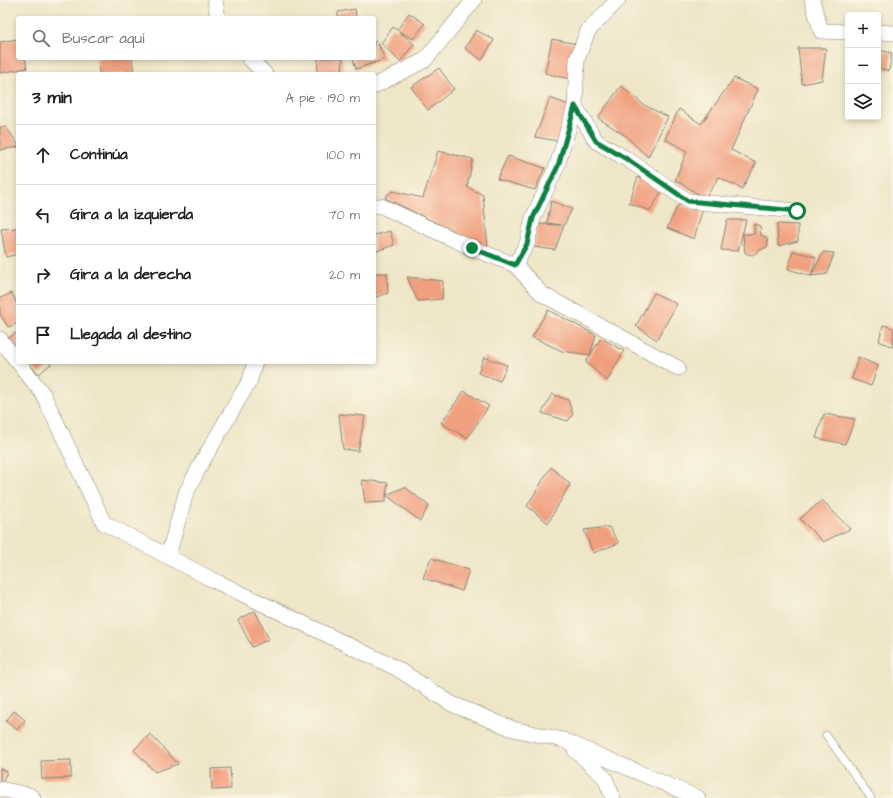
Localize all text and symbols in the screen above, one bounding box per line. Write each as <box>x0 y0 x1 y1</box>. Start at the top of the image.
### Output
map controls <box>845 12 881 120</box>
button: + <box>845 12 881 48</box>
search box <box>16 16 376 60</box>
icon: search <box>30 27 52 49</box>
text: Buscar aquí <box>62 28 144 49</box>
button: − <box>845 48 881 84</box>
button: layers <box>845 84 881 120</box>
text: 3 min <box>32 86 72 110</box>
text: A pie · 190 m <box>285 89 360 107</box>
icon: ahead <box>32 144 54 166</box>
text: Continúa <box>70 144 128 165</box>
text: 100 m <box>327 146 360 164</box>
route start <box>788 202 806 220</box>
icon: left <box>32 204 54 226</box>
text: Gira a la izquierda <box>70 204 193 225</box>
text: 70 m <box>328 206 360 224</box>
route end <box>463 239 481 257</box>
icon: right <box>32 264 54 286</box>
text: Gira a la derecha <box>70 264 191 285</box>
text: 20 m <box>329 266 360 284</box>
icon: arrive <box>32 324 54 346</box>
text: Llegada al destino <box>70 324 191 345</box>

